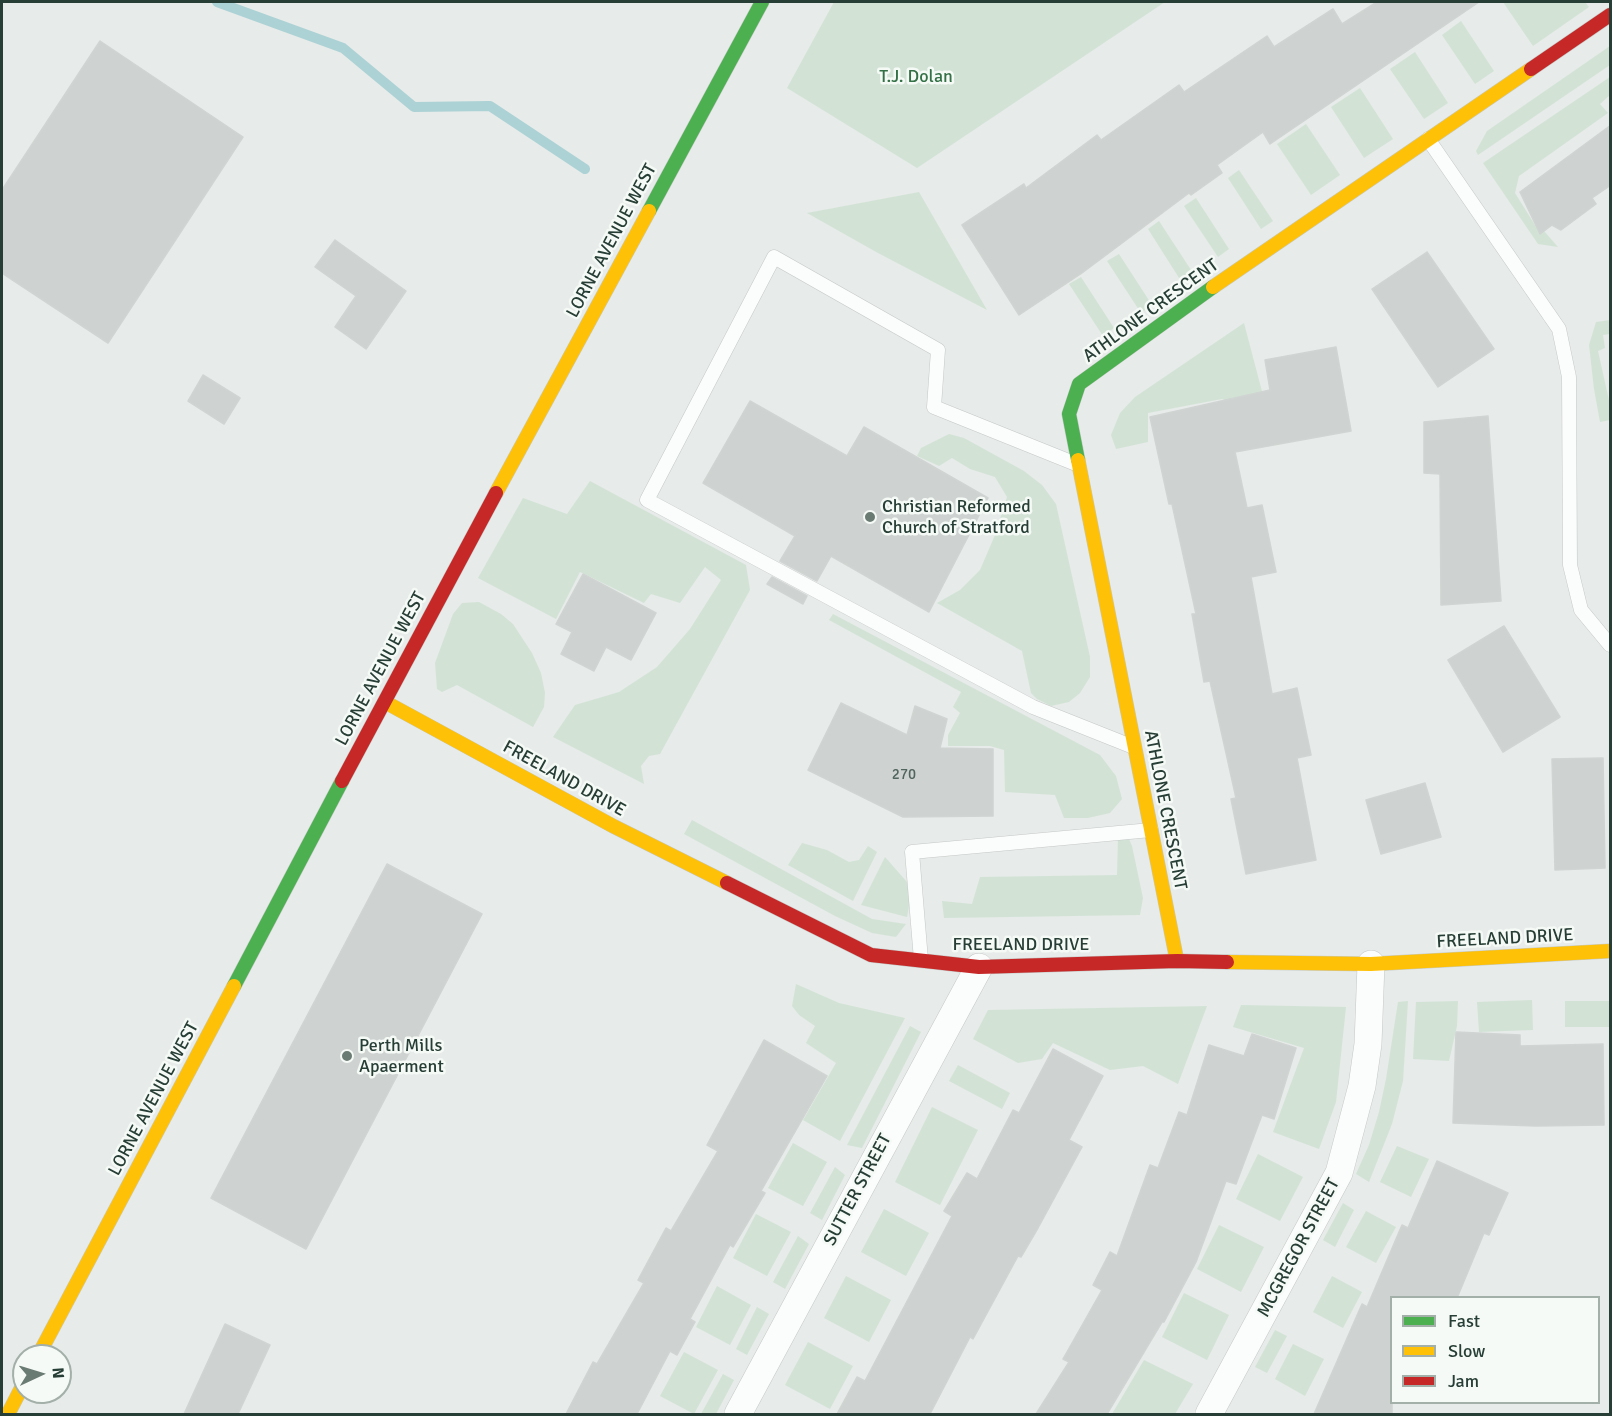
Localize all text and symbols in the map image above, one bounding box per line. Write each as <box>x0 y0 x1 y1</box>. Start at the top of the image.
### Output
park label: T.J. Dolan <box>879 66 953 88</box>
street label: LORNE AVENUE WEST <box>562 161 662 321</box>
street label: ATHLONE CRESCENT <box>1079 255 1223 367</box>
place label: Christian Reformed Church of Stratford <box>882 496 1031 538</box>
marker: Christian Reformed Church of Stratford <box>863 510 877 524</box>
street label: LORNE AVENUE WEST <box>331 589 431 749</box>
street label: ATHLONE CRESCENT <box>1139 728 1191 892</box>
street label: FREELAND DRIVE <box>499 736 629 822</box>
house number: 270 <box>892 766 916 784</box>
street label: FREELAND DRIVE <box>1436 925 1574 953</box>
street label: FREELAND DRIVE <box>953 934 1089 956</box>
street label: LORNE AVENUE WEST <box>104 1019 204 1179</box>
place label: Perth Mills Apaerment <box>359 1035 444 1078</box>
marker: Perth Mills Apaerment <box>340 1049 354 1063</box>
street label: SUTTER STREET <box>819 1130 897 1250</box>
street label: MCGREGOR STREET <box>1253 1175 1345 1321</box>
legend <box>1390 1296 1600 1404</box>
text: Fast <box>1448 1310 1480 1332</box>
text: Slow <box>1448 1340 1485 1362</box>
north arrow <box>12 1344 72 1404</box>
text: N <box>48 1367 68 1379</box>
text: Jam <box>1448 1370 1479 1392</box>

